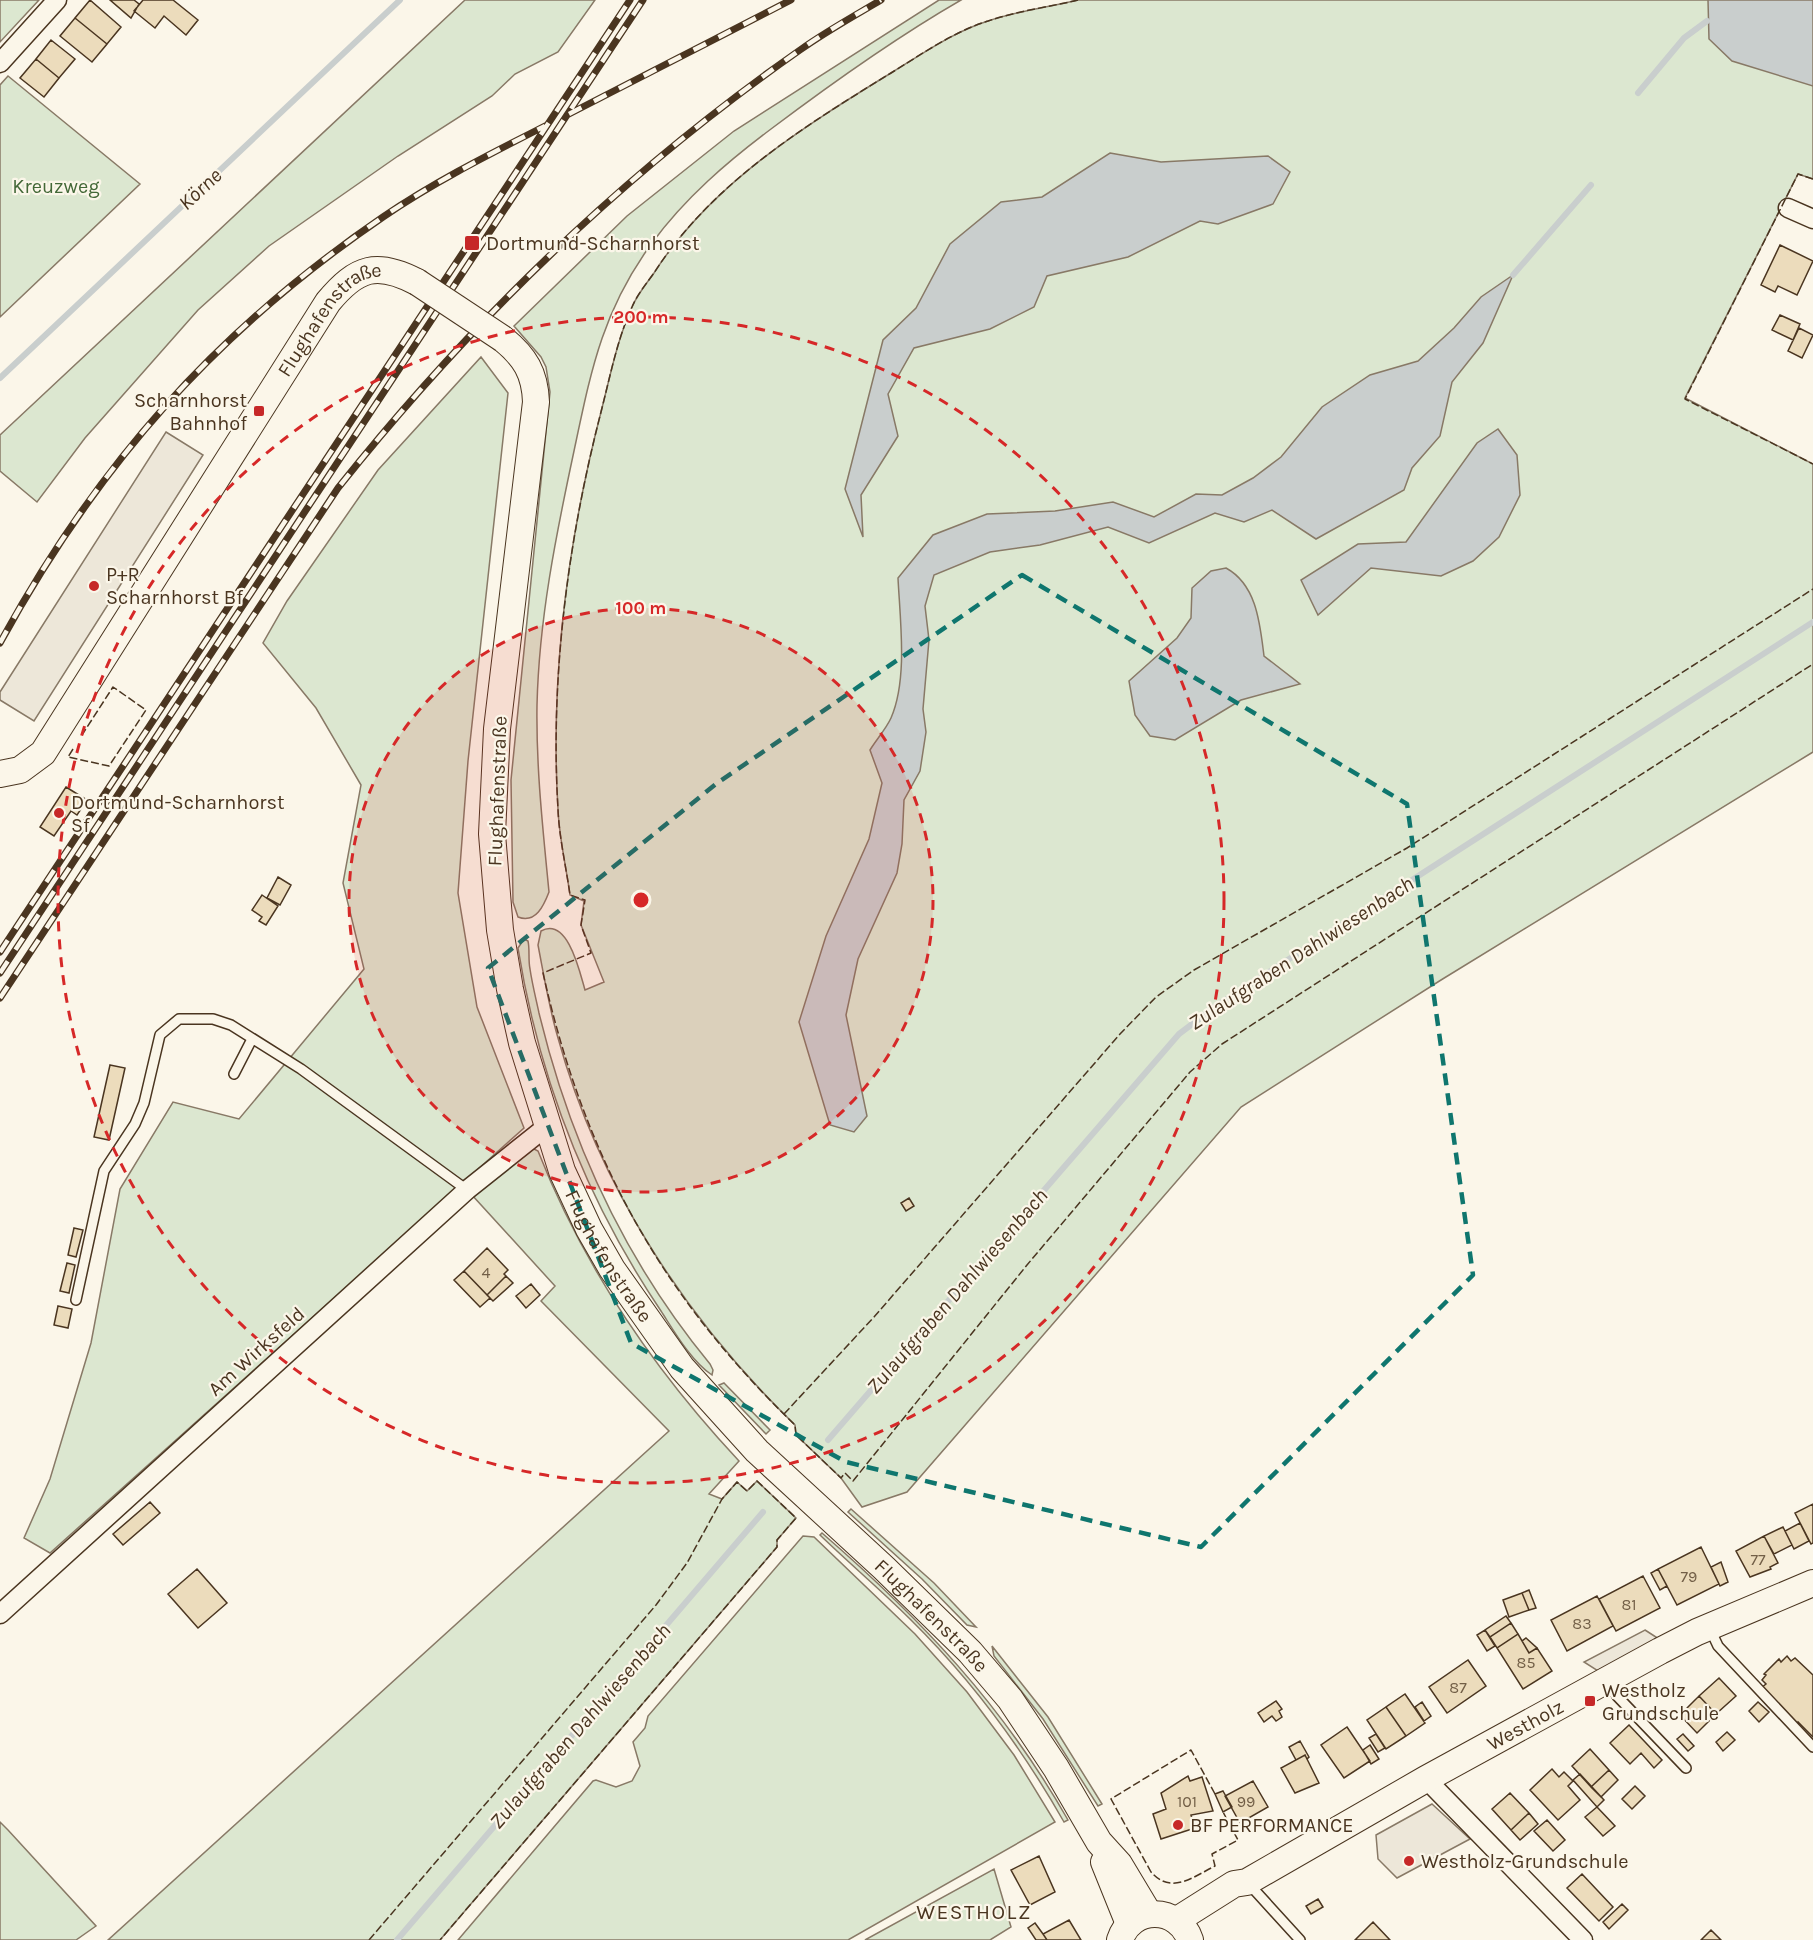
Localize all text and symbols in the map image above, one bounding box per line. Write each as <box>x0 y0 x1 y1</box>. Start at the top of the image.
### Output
water label: Körne <box>173 163 227 215</box>
park label: Kreuzweg <box>12 175 100 198</box>
place label: Dortmund-Scharnhorst <box>486 232 700 255</box>
marker: Dortmund-Scharnhorst <box>463 234 481 252</box>
street label: Flughafenstraße <box>273 259 382 381</box>
text: 200 m <box>613 306 669 328</box>
place label: Scharnhorst Bahnhof <box>134 389 247 435</box>
marker: Scharnhorst Bahnhof <box>252 404 266 418</box>
place label: P+R Scharnhorst Bf <box>106 563 243 609</box>
marker: P+R Scharnhorst Bf <box>87 579 101 593</box>
text: 100 m <box>616 597 666 619</box>
street label: Flughafenstraße <box>483 715 512 867</box>
place label: Dortmund-Scharnhorst Sf <box>71 791 285 837</box>
marker: Dortmund-Scharnhorst Sf <box>52 806 66 820</box>
water label: Zulaufgraben Dahlwiesenbach <box>1184 871 1418 1035</box>
centre of rings <box>631 890 651 910</box>
water label: Zulaufgraben Dahlwiesenbach <box>861 1184 1053 1398</box>
street label: Flughafenstraße <box>560 1186 657 1327</box>
house number: 4 <box>482 1263 491 1282</box>
street label: Am Wirksfeld <box>203 1302 309 1401</box>
house number: 77 <box>1750 1550 1766 1569</box>
street label: Flughafenstraße <box>870 1554 993 1677</box>
house number: 79 <box>1681 1567 1697 1586</box>
house number: 81 <box>1621 1595 1637 1614</box>
house number: 83 <box>1572 1614 1592 1633</box>
water label: Zulaufgraben Dahlwiesenbach <box>484 1619 676 1833</box>
house number: 85 <box>1517 1653 1535 1672</box>
house number: 87 <box>1449 1678 1467 1697</box>
place label: Westholz Grundschule <box>1602 1679 1719 1725</box>
marker: Westholz Grundschule <box>1583 1694 1597 1708</box>
street label: Westholz <box>1483 1695 1568 1755</box>
house number: 101 <box>1177 1792 1197 1811</box>
house number: 99 <box>1237 1792 1255 1811</box>
place label: BF PERFORMANCE <box>1190 1814 1353 1837</box>
marker: BF PERFORMANCE <box>1171 1818 1185 1832</box>
place label: Westholz-Grundschule <box>1421 1850 1629 1873</box>
marker: Westholz-Grundschule <box>1402 1854 1416 1868</box>
district label: WESTHOLZ <box>916 1900 1032 1924</box>

